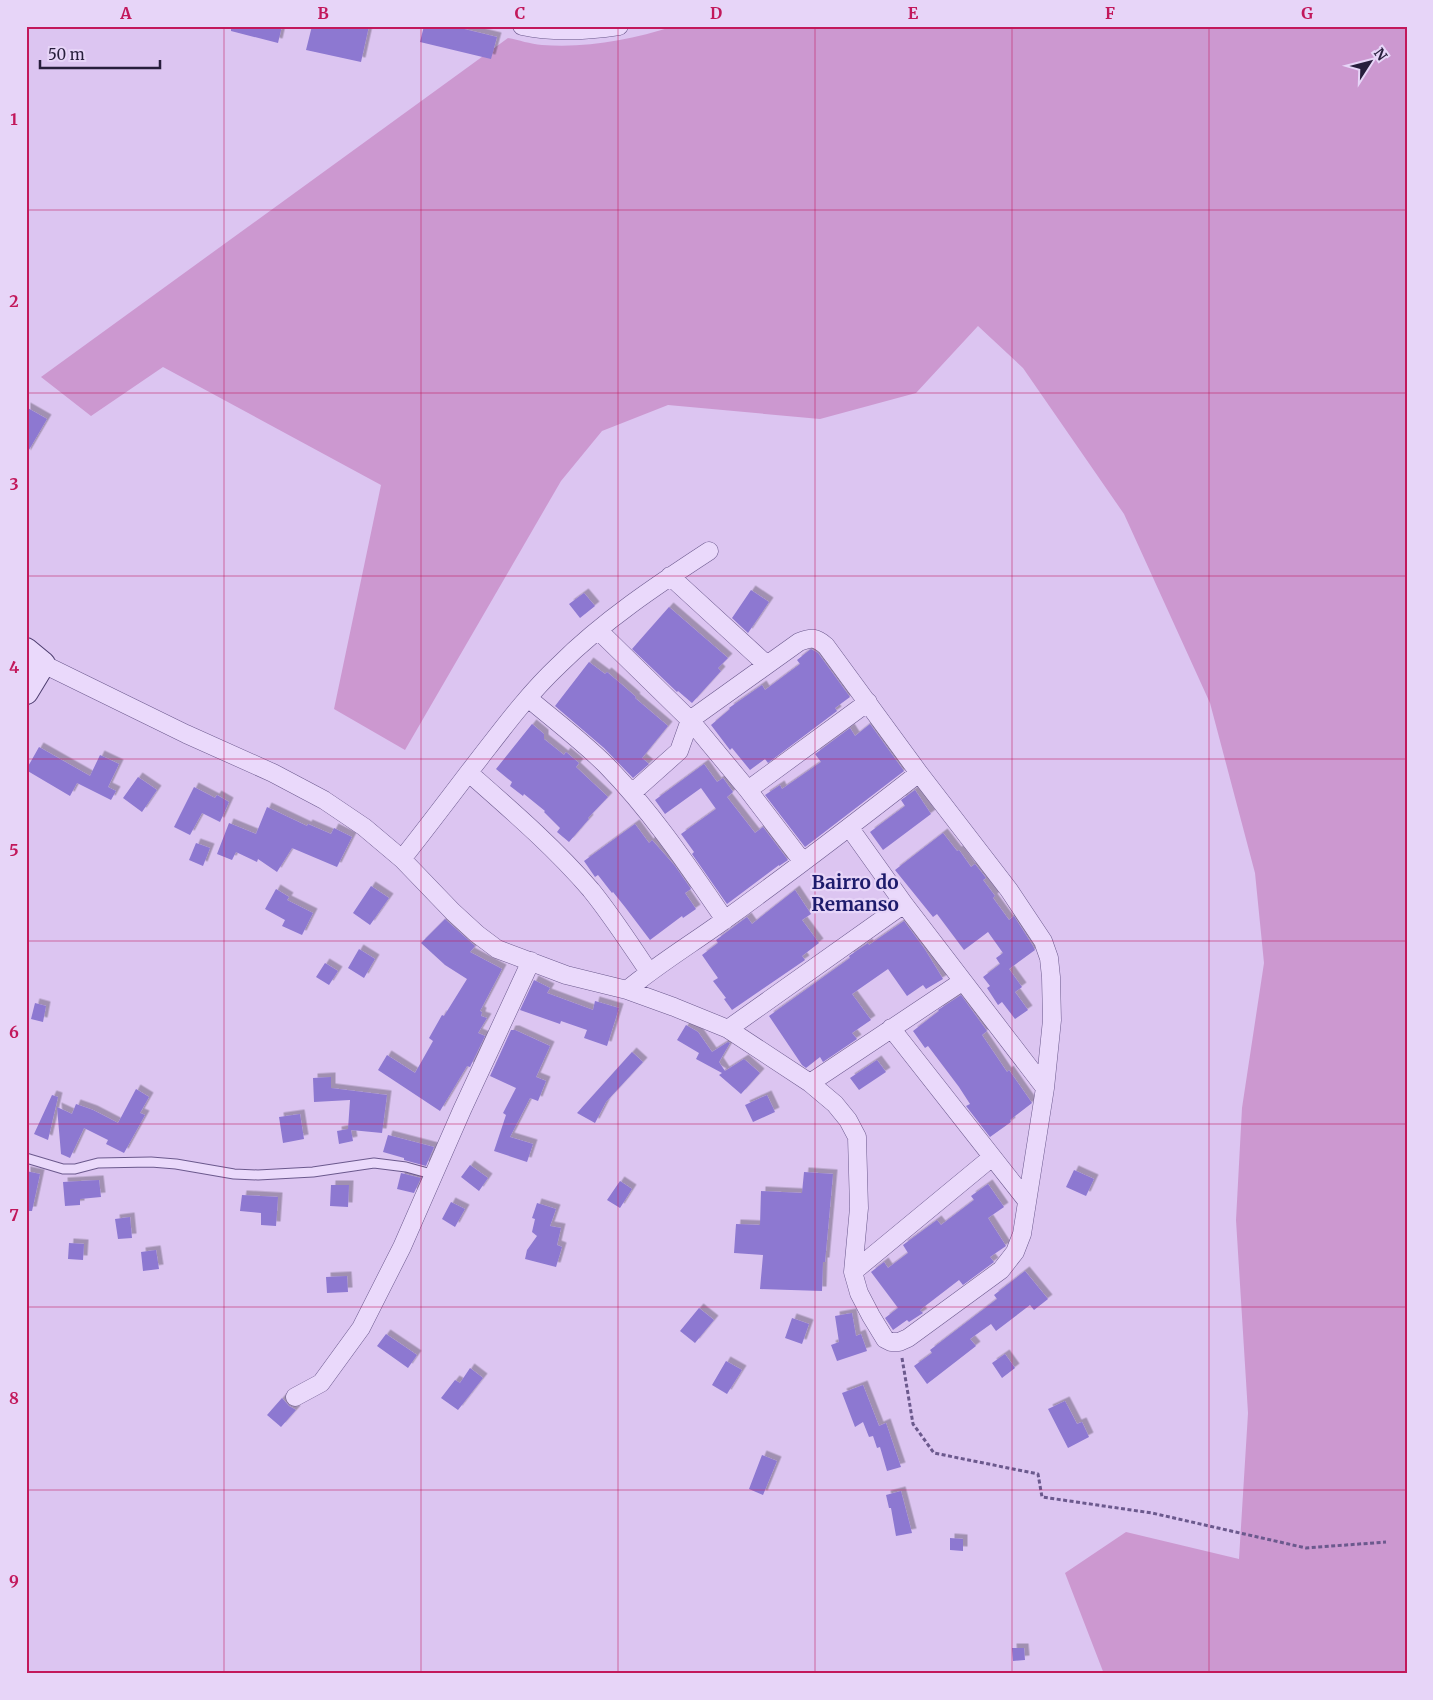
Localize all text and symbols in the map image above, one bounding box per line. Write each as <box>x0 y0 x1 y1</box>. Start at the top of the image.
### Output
text: A <box>119 3 132 23</box>
text: B <box>317 3 329 23</box>
text: C <box>515 3 525 23</box>
text: D <box>710 3 722 23</box>
text: E <box>908 3 919 23</box>
text: F <box>1105 3 1115 23</box>
text: G <box>1301 3 1313 23</box>
scale bar <box>40 38 160 70</box>
north arrow <box>1346 38 1396 88</box>
text: 50 m <box>48 45 85 64</box>
text: N <box>1370 45 1391 64</box>
text: 1 <box>10 109 18 129</box>
text: 2 <box>9 291 19 311</box>
text: 3 <box>9 474 19 494</box>
text: 4 <box>9 657 19 677</box>
text: 5 <box>9 840 19 860</box>
district label: Bairro do Remanso <box>811 870 899 916</box>
text: 6 <box>9 1022 19 1042</box>
text: 7 <box>9 1205 19 1225</box>
text: 8 <box>9 1388 19 1408</box>
text: 9 <box>9 1571 19 1591</box>

